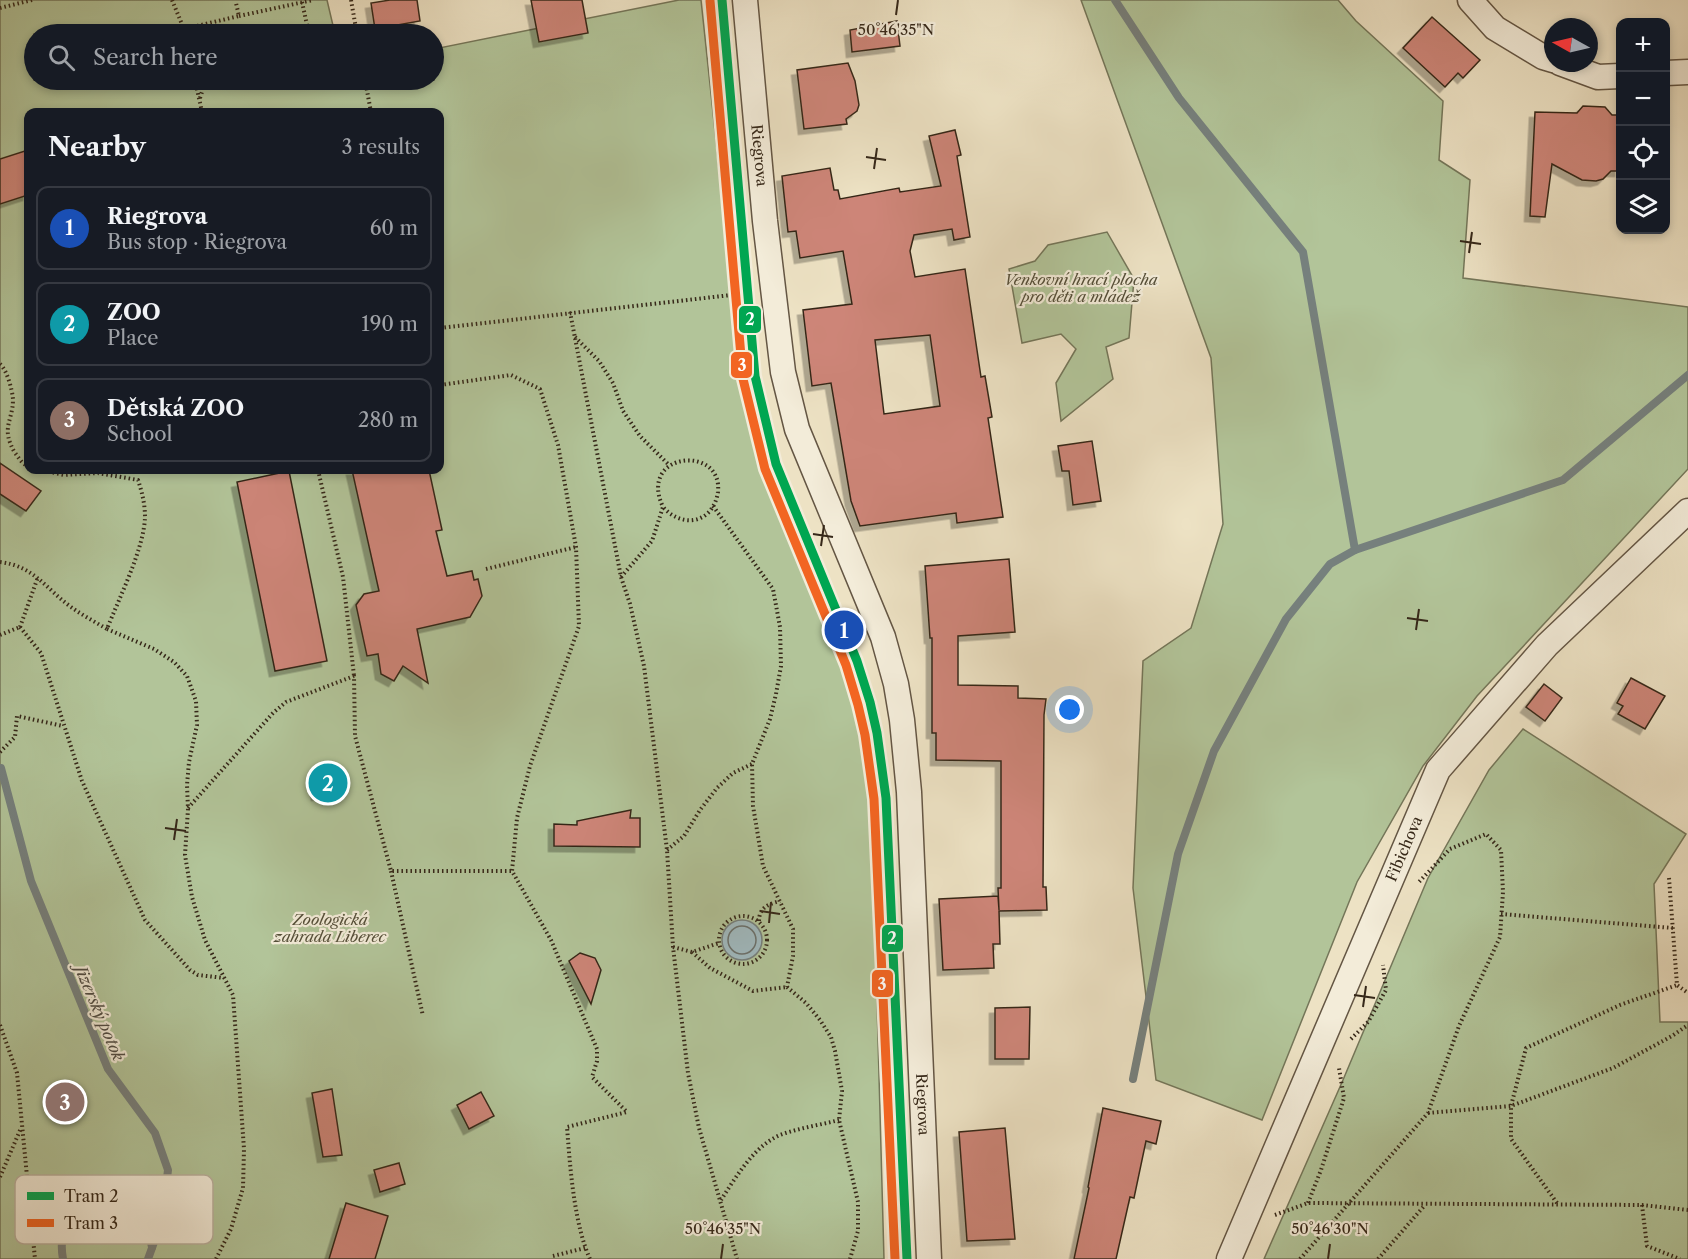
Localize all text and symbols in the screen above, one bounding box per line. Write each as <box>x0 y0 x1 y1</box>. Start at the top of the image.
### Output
north arrow <box>1544 18 1598 72</box>
map controls <box>1616 18 1670 234</box>
button: + <box>1616 18 1670 72</box>
text: 50°46'35"N <box>858 20 934 39</box>
search box <box>24 24 444 90</box>
icon: search <box>45 41 78 74</box>
text: Search here <box>93 44 218 71</box>
button: − <box>1616 72 1670 126</box>
street label: Riegrova <box>747 123 772 187</box>
button: locate <box>1616 126 1670 180</box>
text: Nearby <box>48 131 146 163</box>
text: 3 results <box>342 135 420 159</box>
button: layers <box>1616 180 1670 234</box>
text: Riegrova <box>107 203 207 230</box>
text: 1 <box>65 216 74 240</box>
text: 60 m <box>370 216 418 240</box>
text: Bus stop · Riegrova <box>107 230 287 254</box>
park label: Venkovní hrací plocha pro děti a mládež <box>1004 270 1158 306</box>
text: ZOO <box>107 299 161 326</box>
line badge: 2 <box>738 305 762 334</box>
text: 2 <box>745 309 755 329</box>
text: 2 <box>64 312 75 336</box>
text: 190 m <box>361 312 418 336</box>
text: Place <box>107 326 158 350</box>
line badge: 3 <box>730 351 753 379</box>
text: 3 <box>737 355 747 375</box>
text: Dětská ZOO <box>107 395 244 422</box>
text: 3 <box>64 408 75 432</box>
text: 280 m <box>358 408 418 432</box>
text: School <box>107 422 172 446</box>
pin: 1 <box>824 608 864 652</box>
your location <box>1055 695 1084 724</box>
pin: 2 <box>308 760 348 806</box>
street label: Fibichova <box>1381 813 1426 884</box>
park label: Zoologická zahrada Liberec <box>273 910 386 946</box>
line badge: 2 <box>881 924 904 953</box>
text: 2 <box>887 928 897 948</box>
water label: Jizerský potok <box>69 958 129 1064</box>
line badge: 3 <box>871 969 894 998</box>
text: 3 <box>877 974 887 994</box>
street label: Riegrova <box>912 1073 934 1136</box>
pin: 3 <box>46 1080 84 1124</box>
legend <box>15 1175 213 1244</box>
text: Tram 2 <box>64 1186 118 1206</box>
text: Tram 3 <box>64 1213 118 1233</box>
text: 50°46'35"N <box>685 1219 761 1238</box>
text: 50°46'30"N <box>1291 1219 1369 1238</box>

